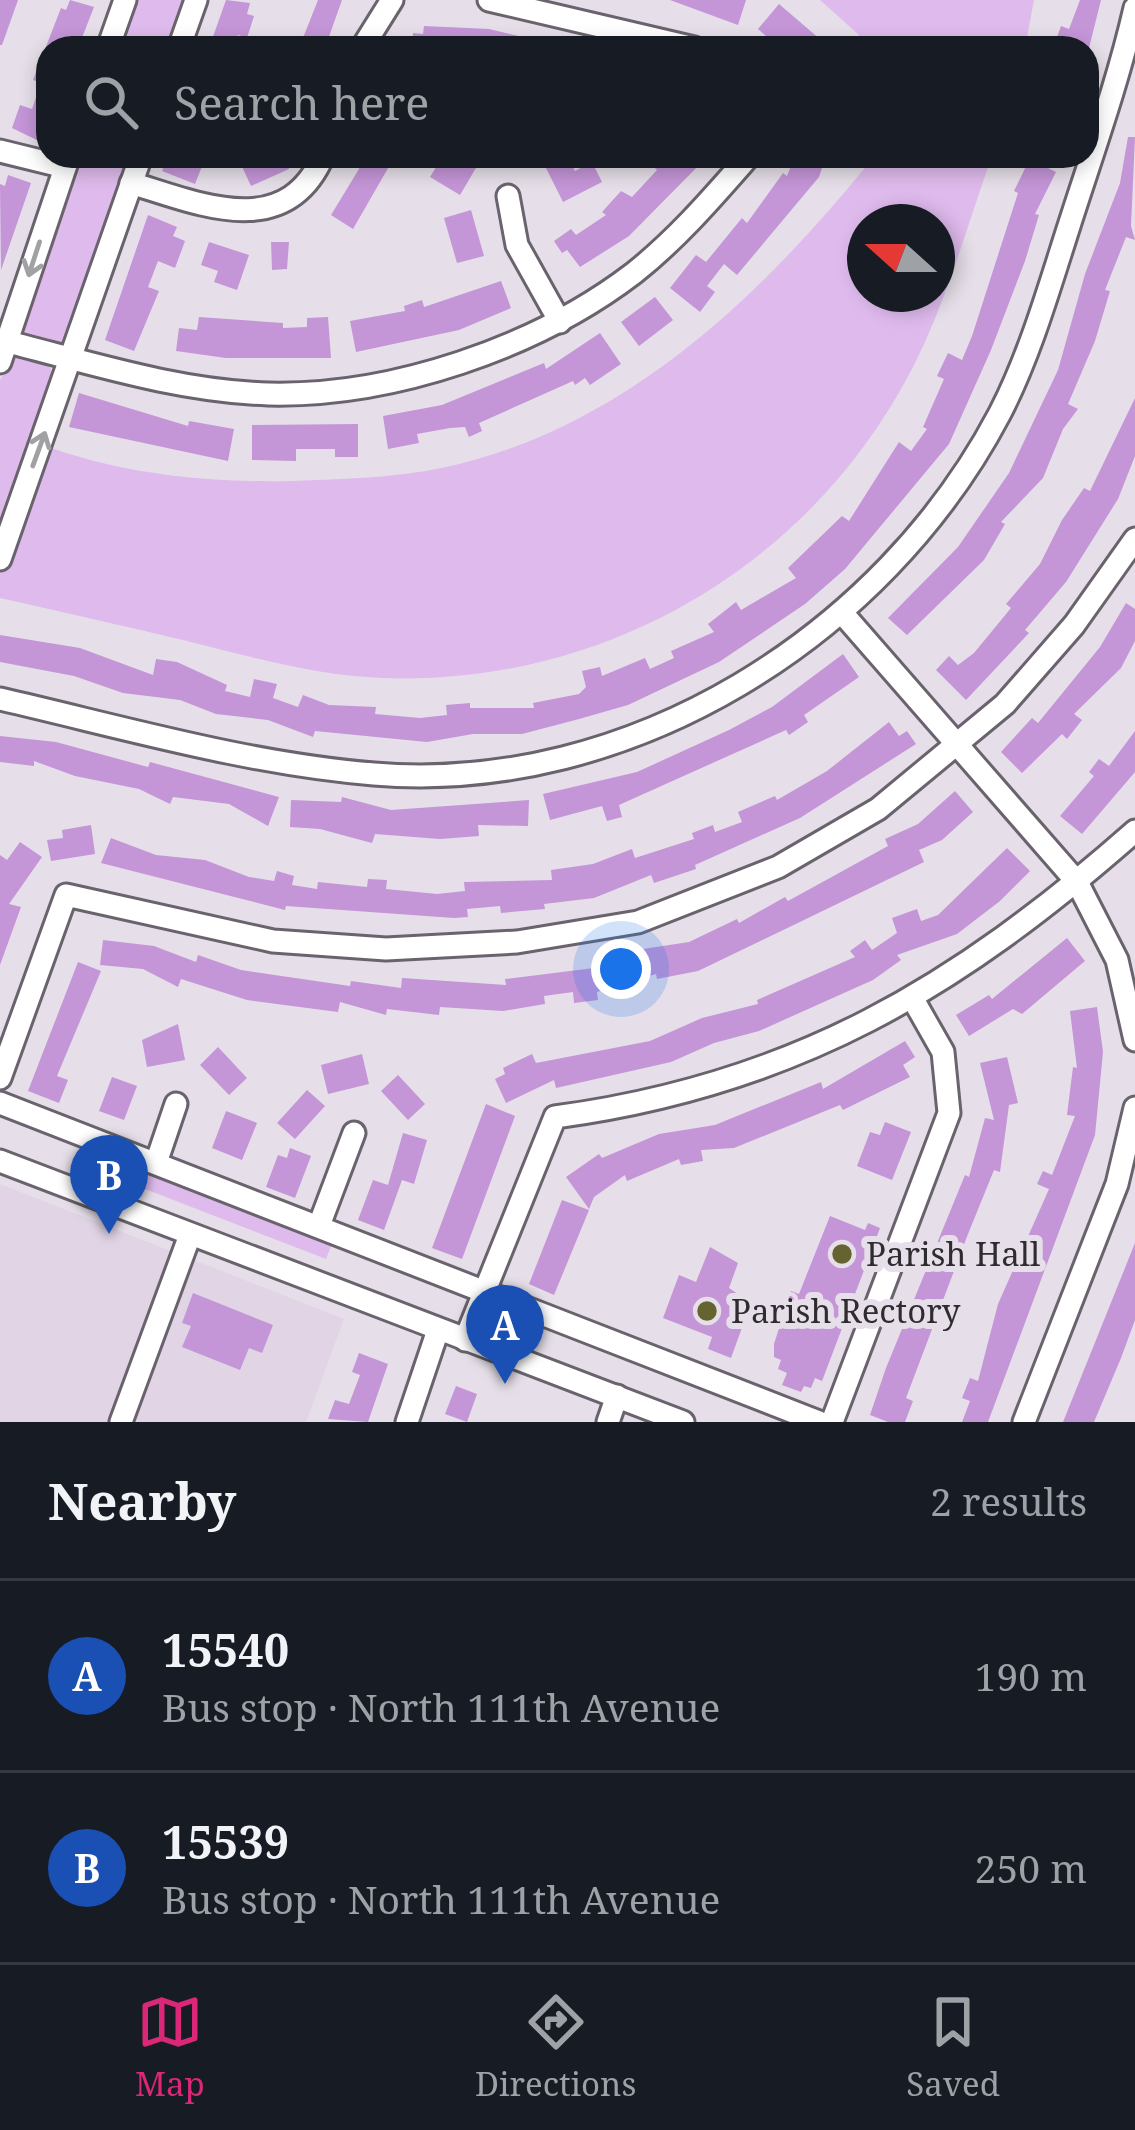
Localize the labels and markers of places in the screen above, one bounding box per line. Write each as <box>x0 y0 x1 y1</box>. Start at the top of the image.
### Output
pin: B <box>70 1135 148 1234</box>
place label: Parish Hall <box>866 1231 1040 1276</box>
marker: Parish Hall <box>829 1241 855 1267</box>
pin: A <box>466 1285 544 1384</box>
place label: Parish Rectory <box>731 1288 961 1333</box>
marker: Parish Rectory <box>694 1298 720 1324</box>

